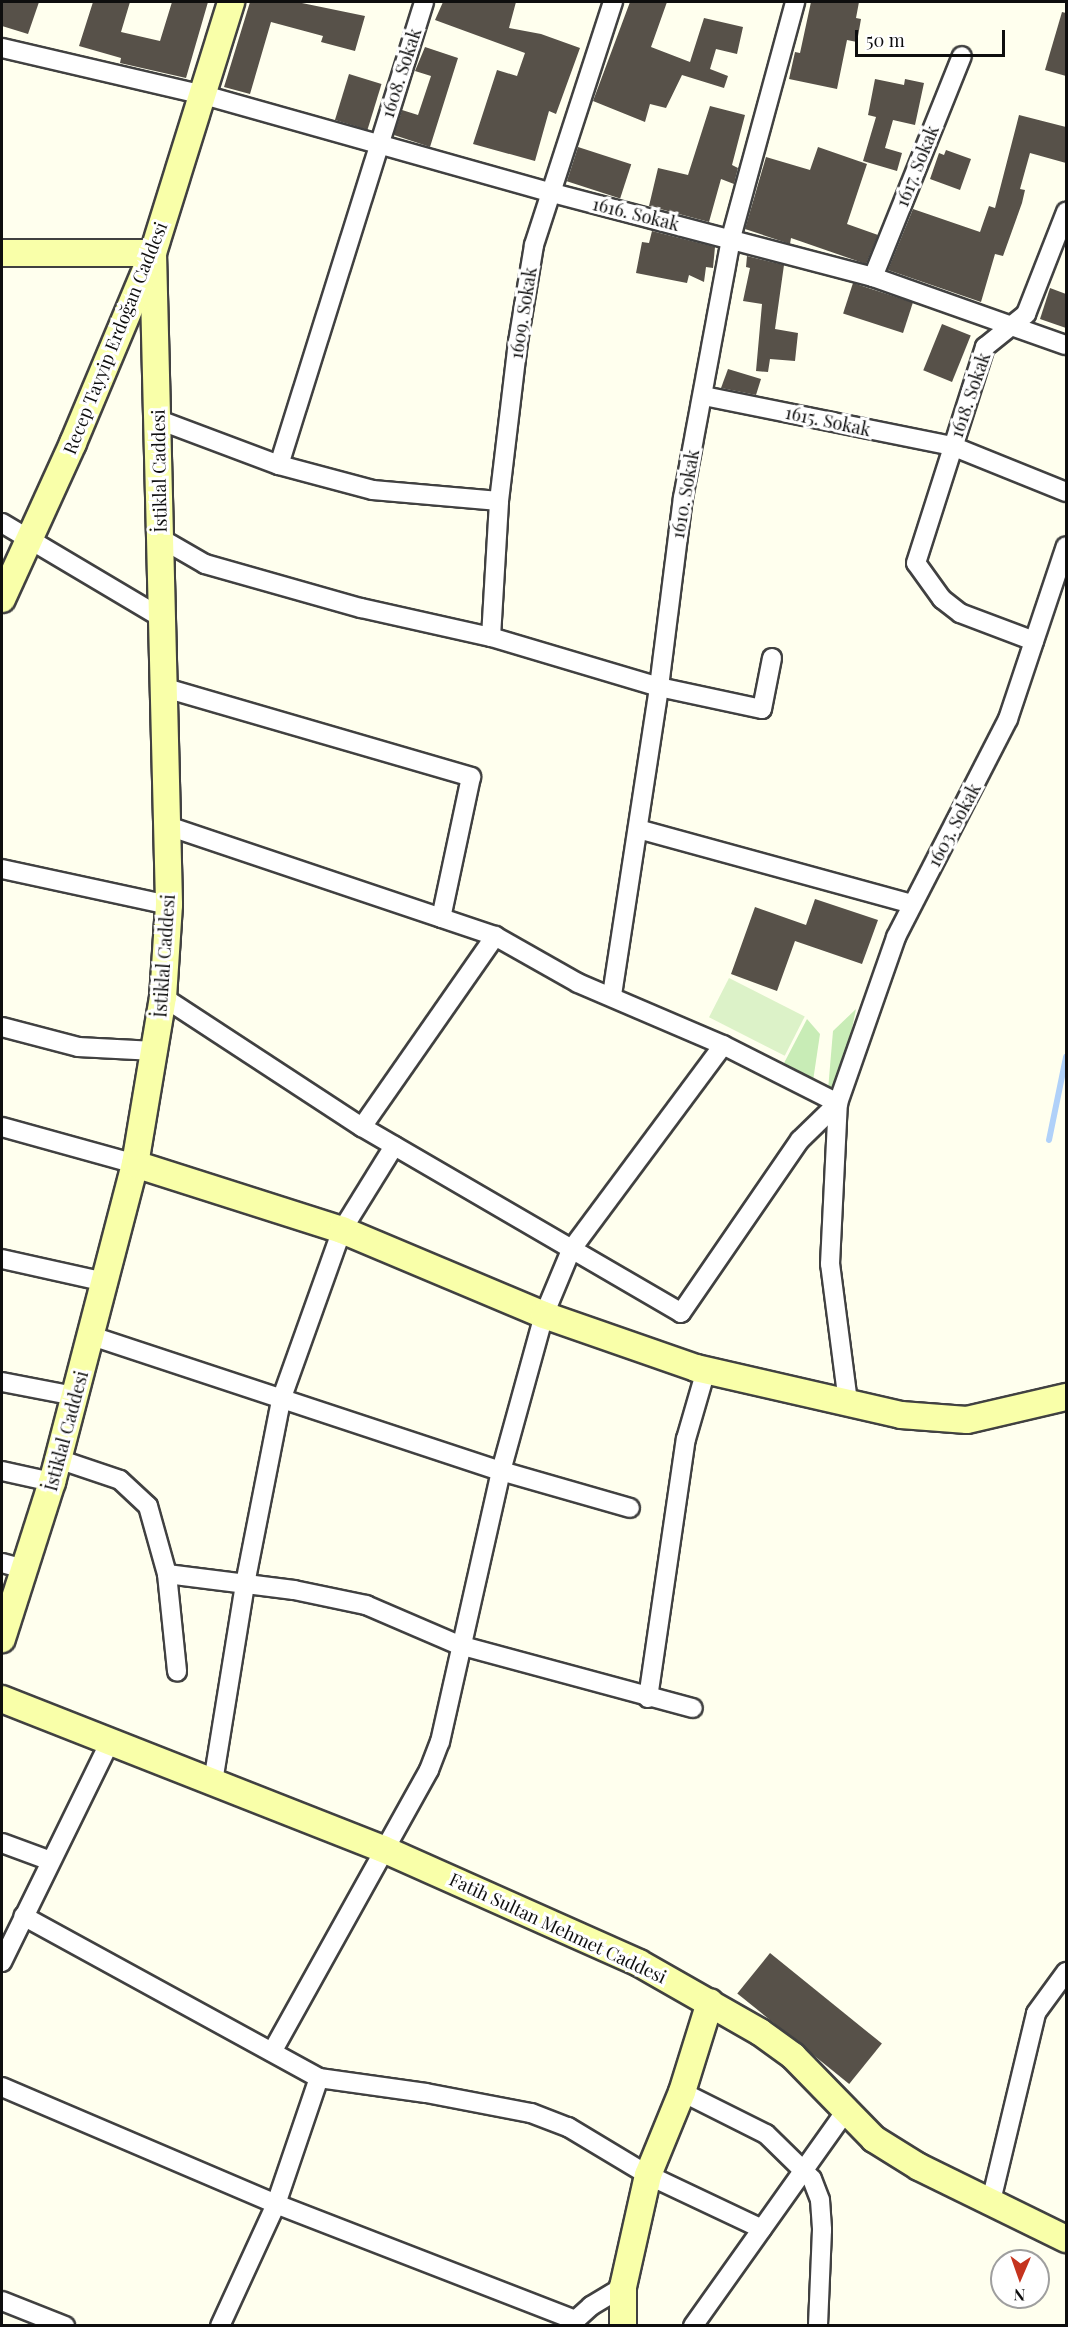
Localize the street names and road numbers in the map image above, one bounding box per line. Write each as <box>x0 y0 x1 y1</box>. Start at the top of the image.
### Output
street label: 1608. Sokak <box>376 25 426 121</box>
street label: 1617. Sokak <box>891 122 943 210</box>
street label: 1616. Sokak <box>590 193 682 235</box>
street label: Recep Tayyip Erdoğan Caddesi <box>58 219 172 457</box>
street label: 1609. Sokak <box>505 265 541 361</box>
street label: 1618. Sokak <box>945 349 995 441</box>
street label: 1615. Sokak <box>783 401 873 441</box>
street label: İstiklal Caddesi <box>147 409 171 533</box>
street label: 1610. Sokak <box>667 448 703 540</box>
street label: 1603. Sokak <box>923 779 985 871</box>
street label: İstiklal Caddesi <box>149 894 179 1018</box>
street label: İstiklal Caddesi <box>40 1369 92 1493</box>
street label: Fatih Sultan Mehmet Caddesi <box>446 1868 670 1988</box>

